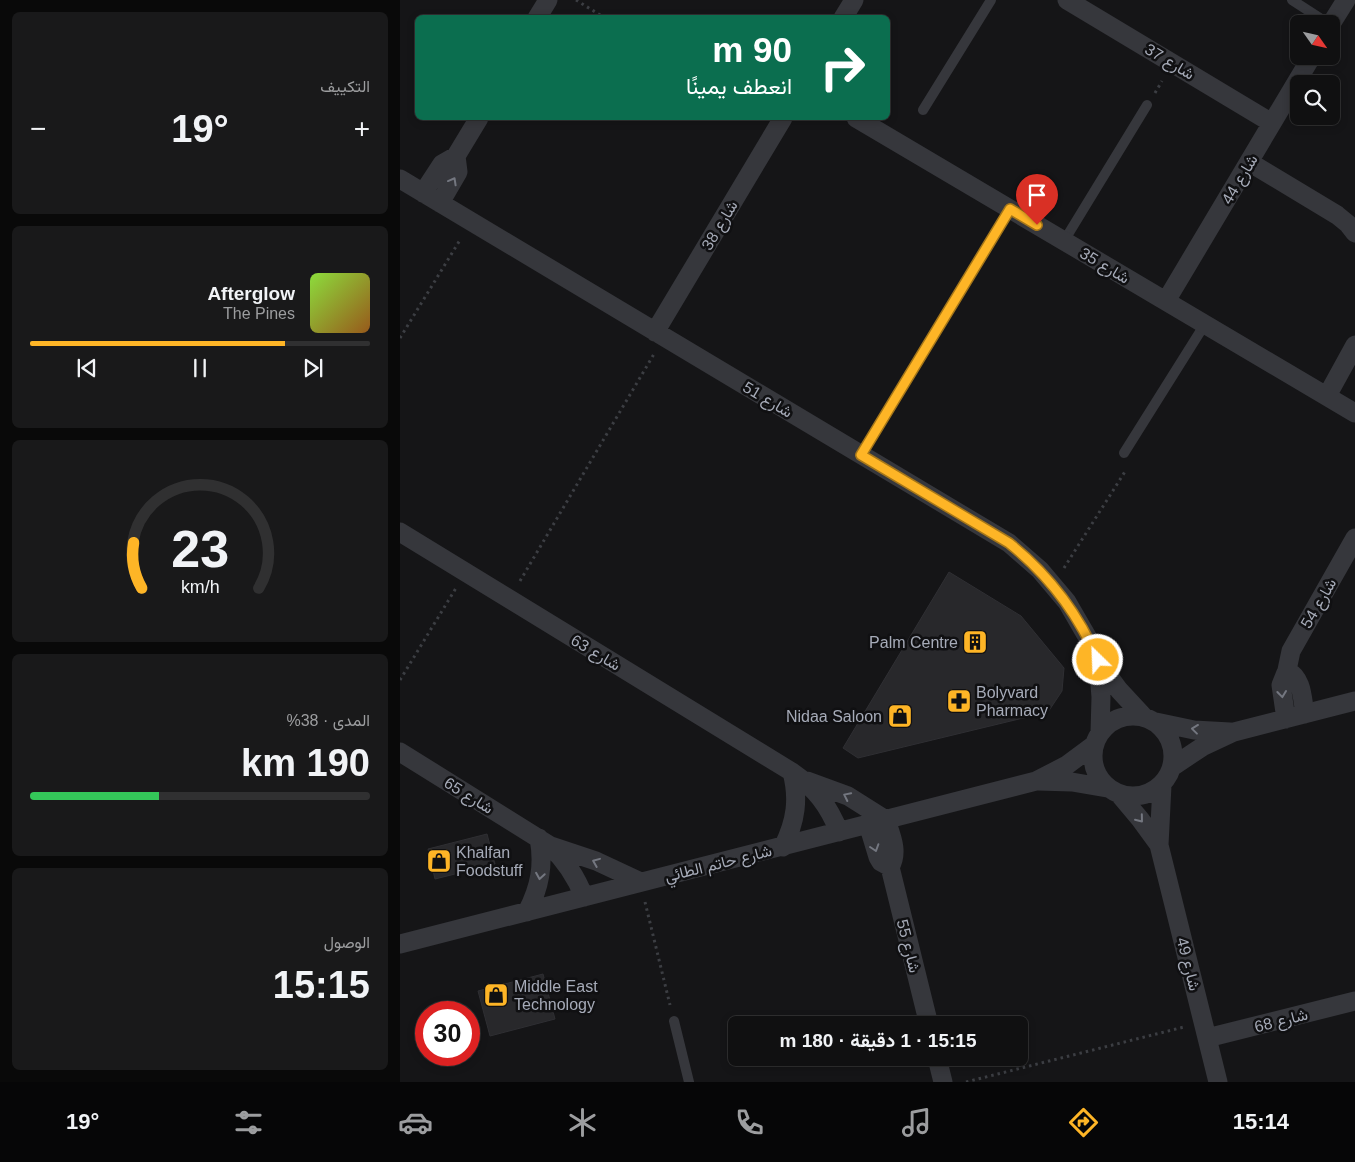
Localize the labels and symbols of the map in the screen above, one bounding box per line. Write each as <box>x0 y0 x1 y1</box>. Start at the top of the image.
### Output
north arrow <box>1290 15 1340 65</box>
street label: شارع 37 <box>1140 40 1197 85</box>
street label: شارع 44 <box>1218 152 1263 209</box>
pin <box>1016 174 1058 225</box>
one-way arrow <box>447 177 457 186</box>
street label: شارع 38 <box>698 198 743 255</box>
street label: شارع 35 <box>1075 244 1132 289</box>
street label: شارع 51 <box>738 378 795 423</box>
street label: شارع 54 <box>1297 575 1342 633</box>
building icon: Palm Centre <box>962 629 988 655</box>
street label: شارع 63 <box>566 631 623 676</box>
position arrow <box>1071 633 1123 685</box>
place label: Palm Centre <box>869 634 958 651</box>
place label: Bolyvard Pharmacy <box>976 684 1048 719</box>
pharmacy icon: Bolyvard Pharmacy <box>946 688 972 714</box>
one-way arrow <box>1277 689 1287 698</box>
shop icon: Nidaa Saloon <box>887 703 913 729</box>
place label: Nidaa Saloon <box>786 708 882 725</box>
one-way arrow <box>1190 724 1198 735</box>
street label: شارع 65 <box>440 774 496 820</box>
one-way arrow <box>843 792 852 802</box>
one-way arrow <box>1135 813 1143 822</box>
street label: شارع حاتم الطائي <box>663 842 775 890</box>
place label: Khalfan Foodstuff <box>456 844 523 879</box>
one-way arrow <box>869 844 879 852</box>
shop icon: Khalfan Foodstuff <box>426 848 452 874</box>
one-way arrow <box>592 857 601 868</box>
one-way arrow <box>536 872 546 880</box>
street label: شارع 55 <box>891 918 923 975</box>
street label: شارع 49 <box>1171 936 1203 993</box>
place label: Middle East Technology <box>514 978 598 1013</box>
shop icon: Middle East Technology <box>483 982 509 1008</box>
speed limit sign: 30 <box>415 1001 480 1066</box>
street label: شارع 68 <box>1253 1006 1310 1038</box>

